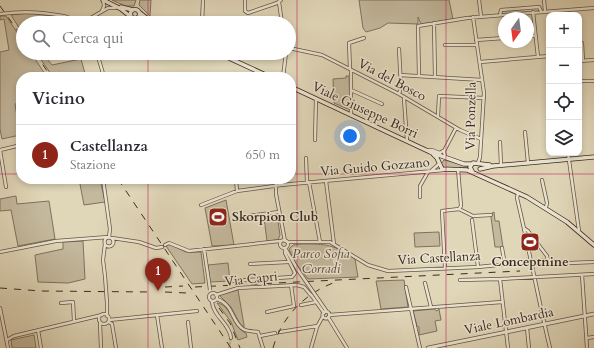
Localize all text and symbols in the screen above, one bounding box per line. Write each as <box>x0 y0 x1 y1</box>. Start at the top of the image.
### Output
north arrow <box>498 12 534 48</box>
map controls <box>546 12 582 156</box>
button: + <box>546 12 582 48</box>
search box <box>16 16 296 60</box>
icon: search <box>30 27 52 49</box>
text: Cerca qui <box>62 28 124 48</box>
button: − <box>546 48 582 84</box>
street label: Via del Bosco <box>355 54 429 106</box>
street label: Viale Giuseppe Borri <box>309 78 421 143</box>
street label: Via Ponzella <box>461 81 481 150</box>
button: locate <box>546 84 582 120</box>
text: Vicino <box>32 87 85 110</box>
button: layers <box>546 120 582 156</box>
your location <box>340 126 360 146</box>
text: Castellanza <box>70 136 148 156</box>
text: 1 <box>42 146 48 164</box>
text: 650 m <box>246 146 280 164</box>
street label: Via Guido Gozzano <box>320 153 430 181</box>
text: Stazione <box>70 156 116 174</box>
sports icon: Skorpion Club <box>207 206 229 228</box>
place label: Skorpion Club <box>232 208 318 226</box>
sports icon: Conceptnine <box>519 231 541 253</box>
park label: Parco Sofia Corradi <box>292 245 350 278</box>
street label: Via Castellanza <box>397 247 481 269</box>
place label: Conceptnine <box>491 253 569 271</box>
pin: 1 <box>145 258 171 291</box>
street label: Via Capri <box>224 267 279 291</box>
street label: Viale Lombardia <box>463 303 556 339</box>

